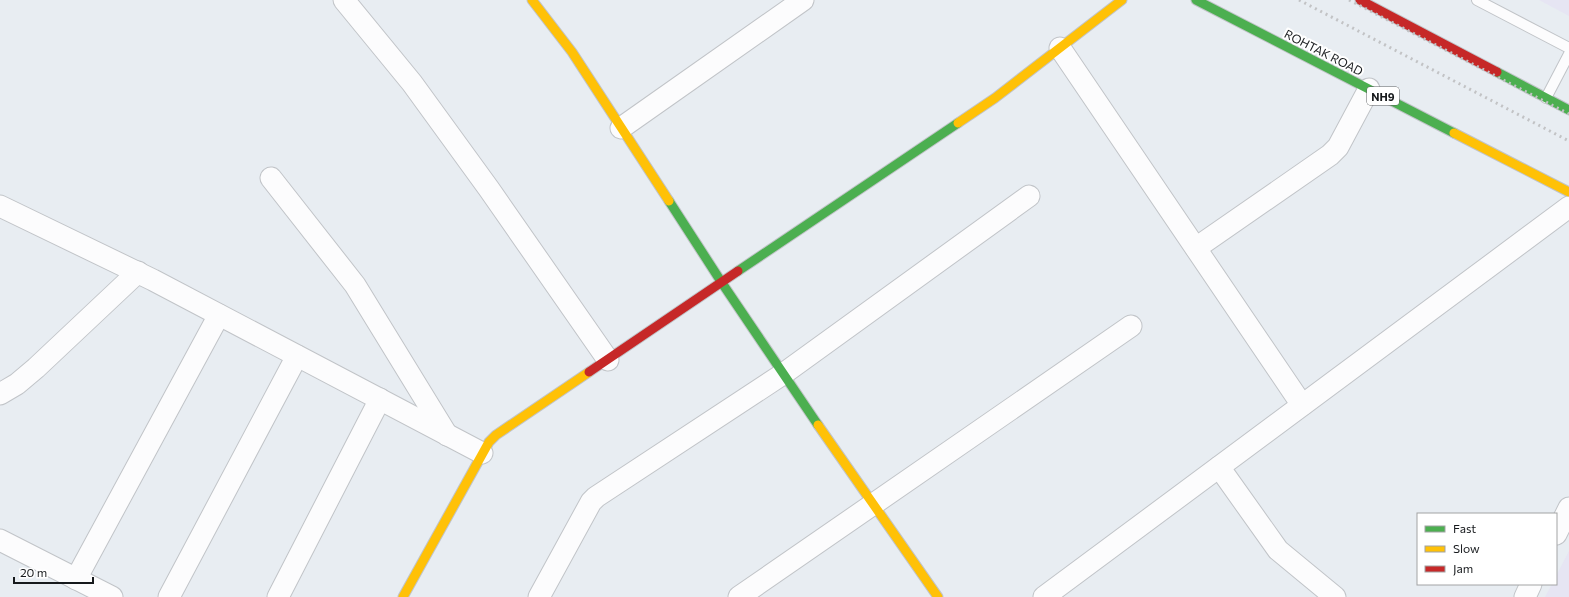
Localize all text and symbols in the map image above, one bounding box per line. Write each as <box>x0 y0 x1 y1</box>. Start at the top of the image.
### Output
street label: ROHTAK ROAD <box>1282 26 1366 78</box>
road number: NH9 <box>1367 87 1399 105</box>
legend <box>1417 513 1557 585</box>
text: Fast <box>1453 521 1476 535</box>
text: Slow <box>1453 541 1480 555</box>
scale bar <box>14 559 93 585</box>
text: Jam <box>1453 561 1473 576</box>
text: 20 m <box>20 565 47 579</box>

